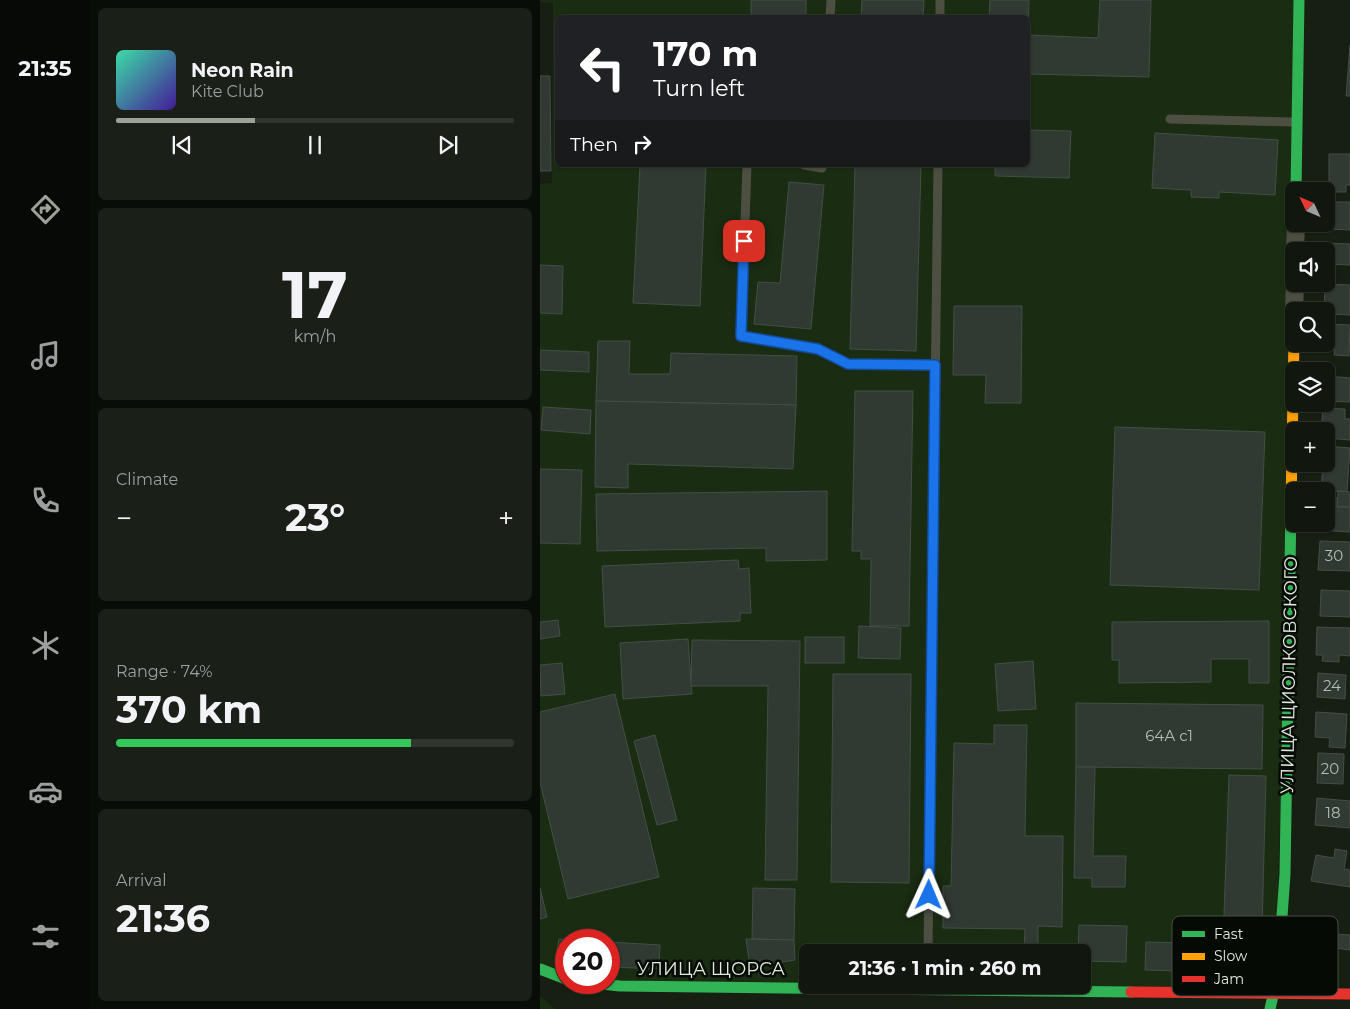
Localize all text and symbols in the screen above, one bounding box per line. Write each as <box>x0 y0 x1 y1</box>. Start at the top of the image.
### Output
text: 170 m <box>653 32 758 75</box>
icon: left <box>570 35 635 100</box>
text: 21:35 <box>18 55 72 82</box>
text: Neon Rain <box>191 59 294 82</box>
text: Turn left <box>653 75 745 102</box>
text: Kite Club <box>191 82 264 101</box>
icon: right <box>628 130 656 158</box>
icon: previous <box>168 131 196 159</box>
icon: pause <box>301 131 329 159</box>
icon: next <box>434 131 462 159</box>
text: Then <box>570 133 618 156</box>
north arrow <box>1285 182 1335 232</box>
map controls <box>1285 182 1335 532</box>
icon: directions <box>28 192 63 227</box>
pin <box>723 220 765 262</box>
icon: arrive <box>730 227 758 255</box>
button: sound <box>1285 242 1335 292</box>
text: 17 <box>282 255 348 334</box>
button: search <box>1285 302 1335 352</box>
text: km/h <box>294 327 336 346</box>
icon: music <box>28 338 63 373</box>
button: layers <box>1285 362 1335 412</box>
button: + <box>1285 422 1335 472</box>
text: Climate <box>116 470 178 489</box>
button: − <box>1285 482 1335 532</box>
icon: phone <box>28 483 63 518</box>
text: 23° <box>285 494 345 541</box>
text: − <box>116 501 132 535</box>
text: + <box>498 501 514 535</box>
house number: 30 <box>1325 546 1343 565</box>
street label: УЛИЦА ЦИОЛКОВСКОГО <box>1276 556 1302 794</box>
icon: climate <box>28 628 63 663</box>
text: Range · 74% <box>116 662 213 681</box>
house number: 24 <box>1323 676 1341 695</box>
text: 370 km <box>116 686 262 733</box>
house number: 64А с1 <box>1145 726 1193 745</box>
house number: 20 <box>1321 759 1339 778</box>
icon: car <box>28 774 63 809</box>
house number: 18 <box>1326 803 1341 822</box>
position arrow <box>902 868 954 920</box>
text: Arrival <box>116 871 166 890</box>
text: 21:36 <box>116 895 210 942</box>
legend <box>1172 916 1338 996</box>
icon: filters <box>28 919 63 954</box>
text: Fast <box>1214 925 1244 943</box>
speed limit sign: 20 <box>555 929 620 994</box>
text: Slow <box>1214 947 1248 965</box>
text: 21:36 · 1 min · 260 m <box>848 957 1042 980</box>
street label: УЛИЦА ЩОРСА <box>637 958 786 980</box>
text: Jam <box>1213 970 1244 988</box>

